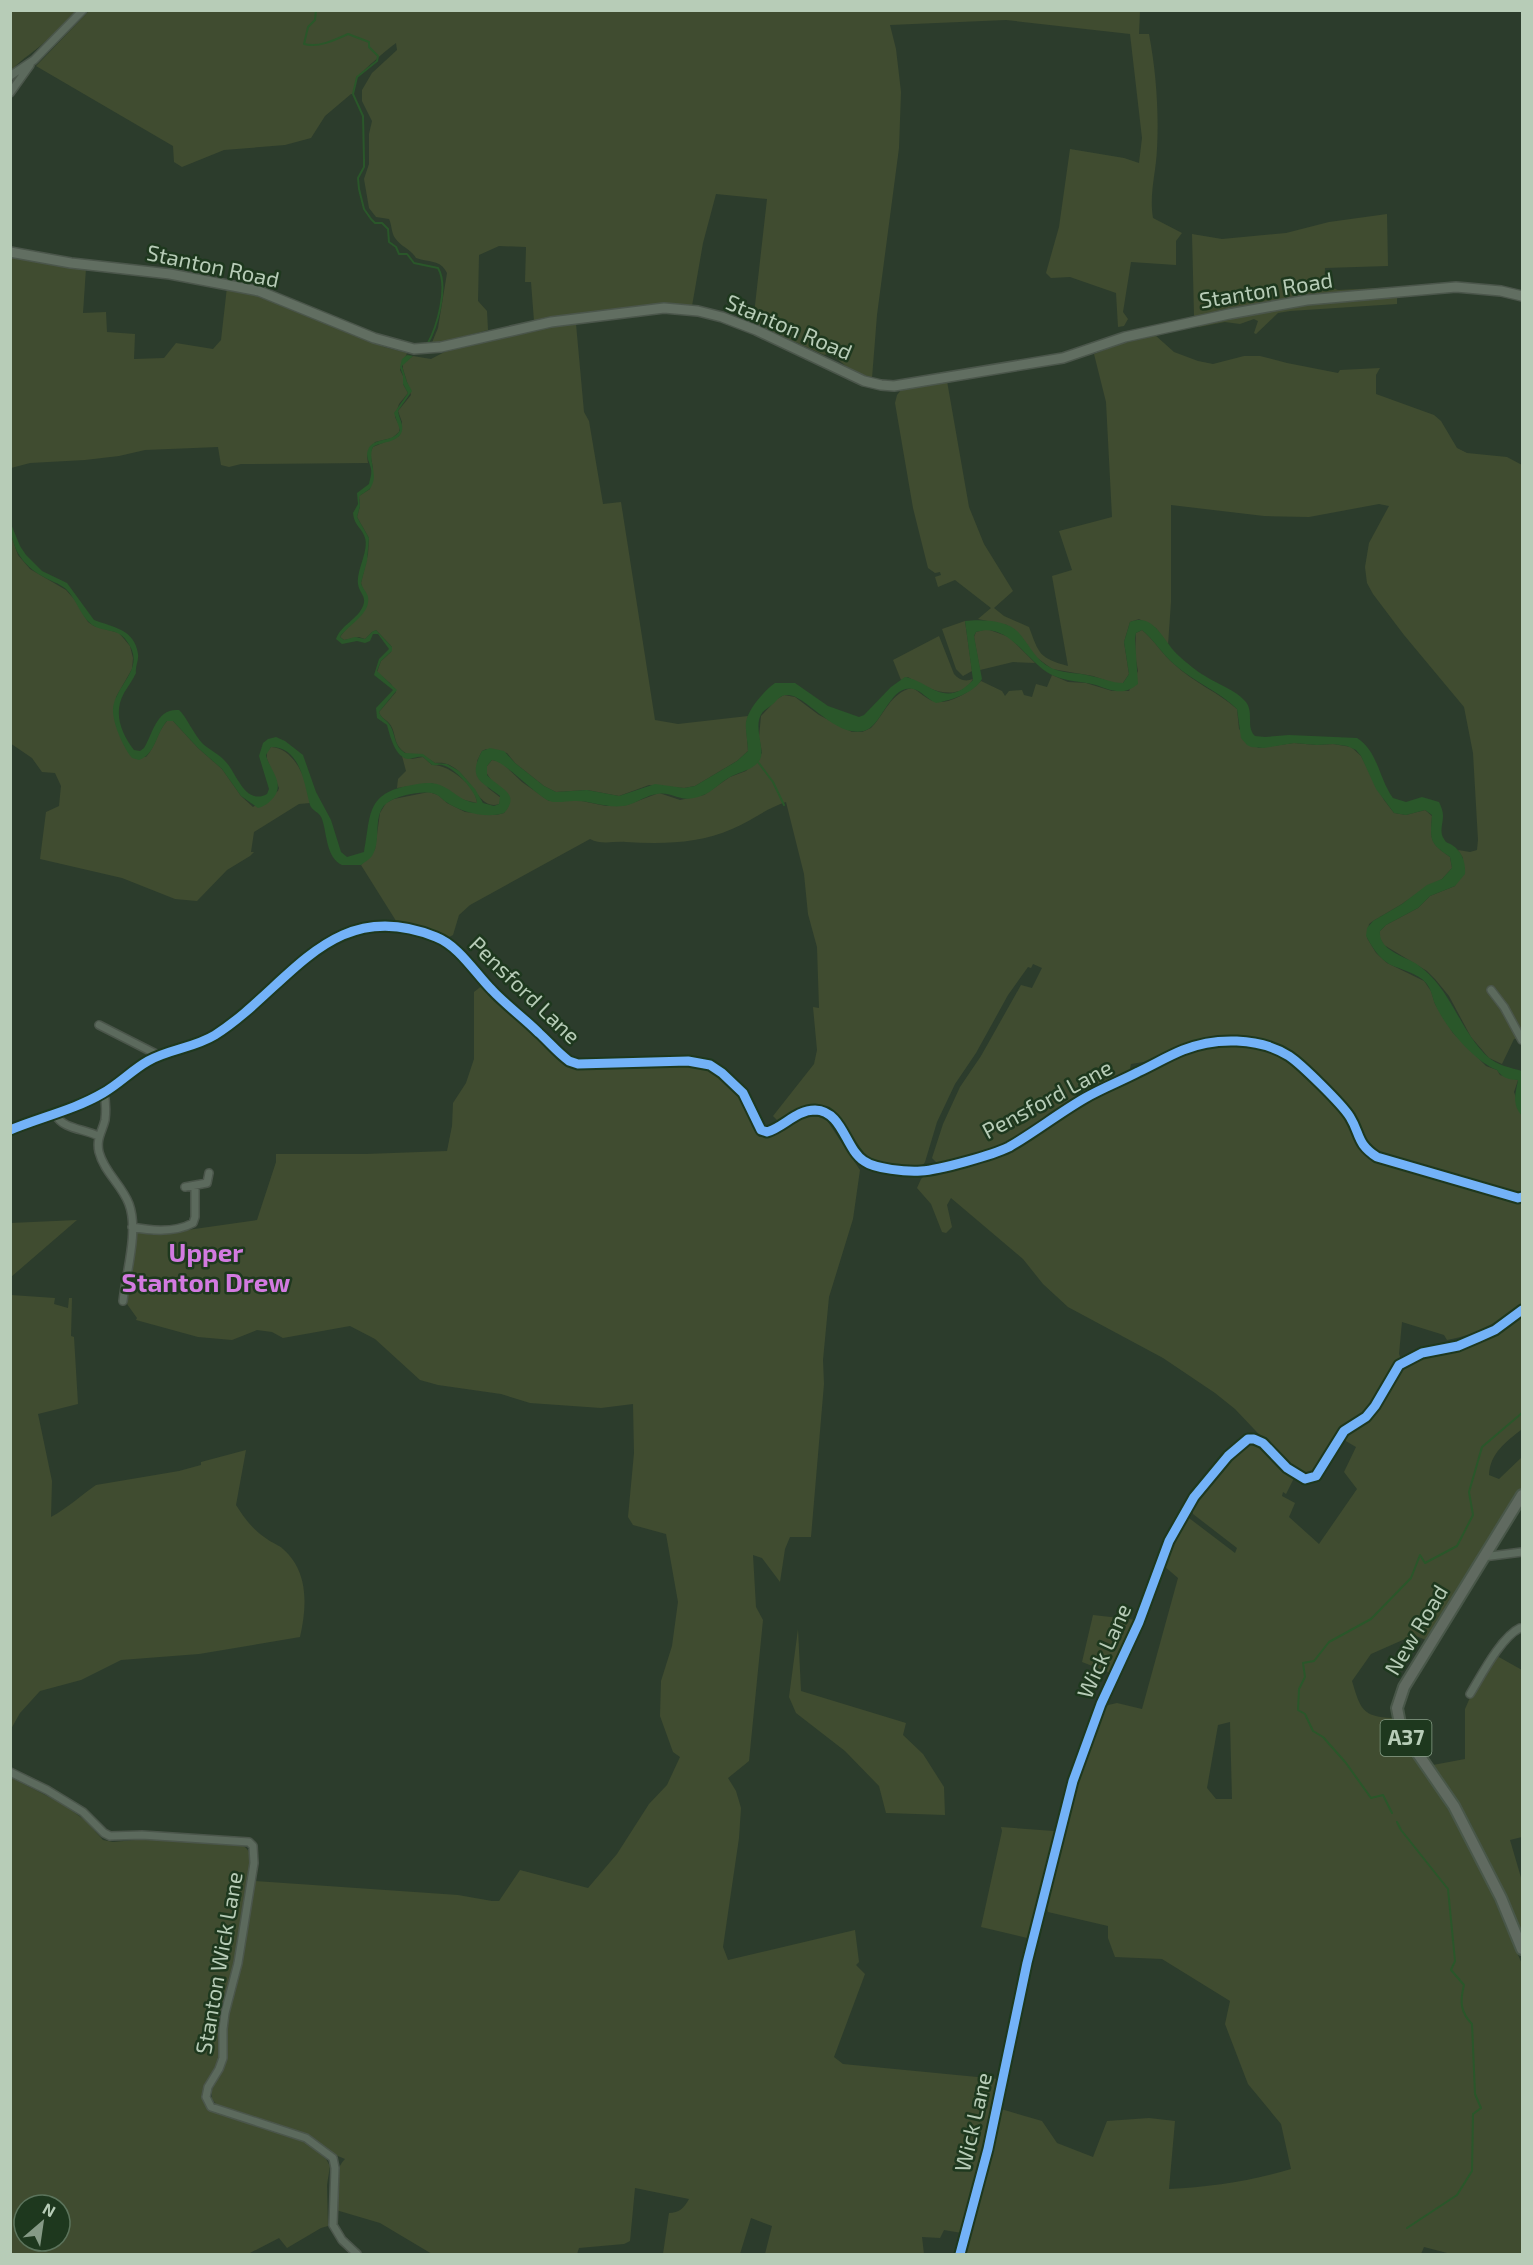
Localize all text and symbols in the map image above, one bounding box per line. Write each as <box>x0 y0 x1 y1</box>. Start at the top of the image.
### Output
street label: Stanton Road <box>145 238 282 292</box>
street label: Stanton Road <box>1197 266 1334 312</box>
street label: Stanton Road <box>722 288 856 364</box>
street label: Pensford Lane <box>465 930 586 1048</box>
street label: Pensford Lane <box>977 1053 1116 1143</box>
district label: Upper Stanton Drew <box>122 1236 290 1297</box>
street label: New Road <box>1378 1580 1452 1679</box>
street label: Wick Lane <box>1071 1599 1135 1702</box>
road number: A37 <box>1380 1720 1432 1756</box>
street label: Stanton Wick Lane <box>189 1870 247 2056</box>
street label: Wick Lane <box>948 2070 996 2174</box>
north arrow <box>12 2193 72 2253</box>
text: N <box>40 2198 59 2221</box>

